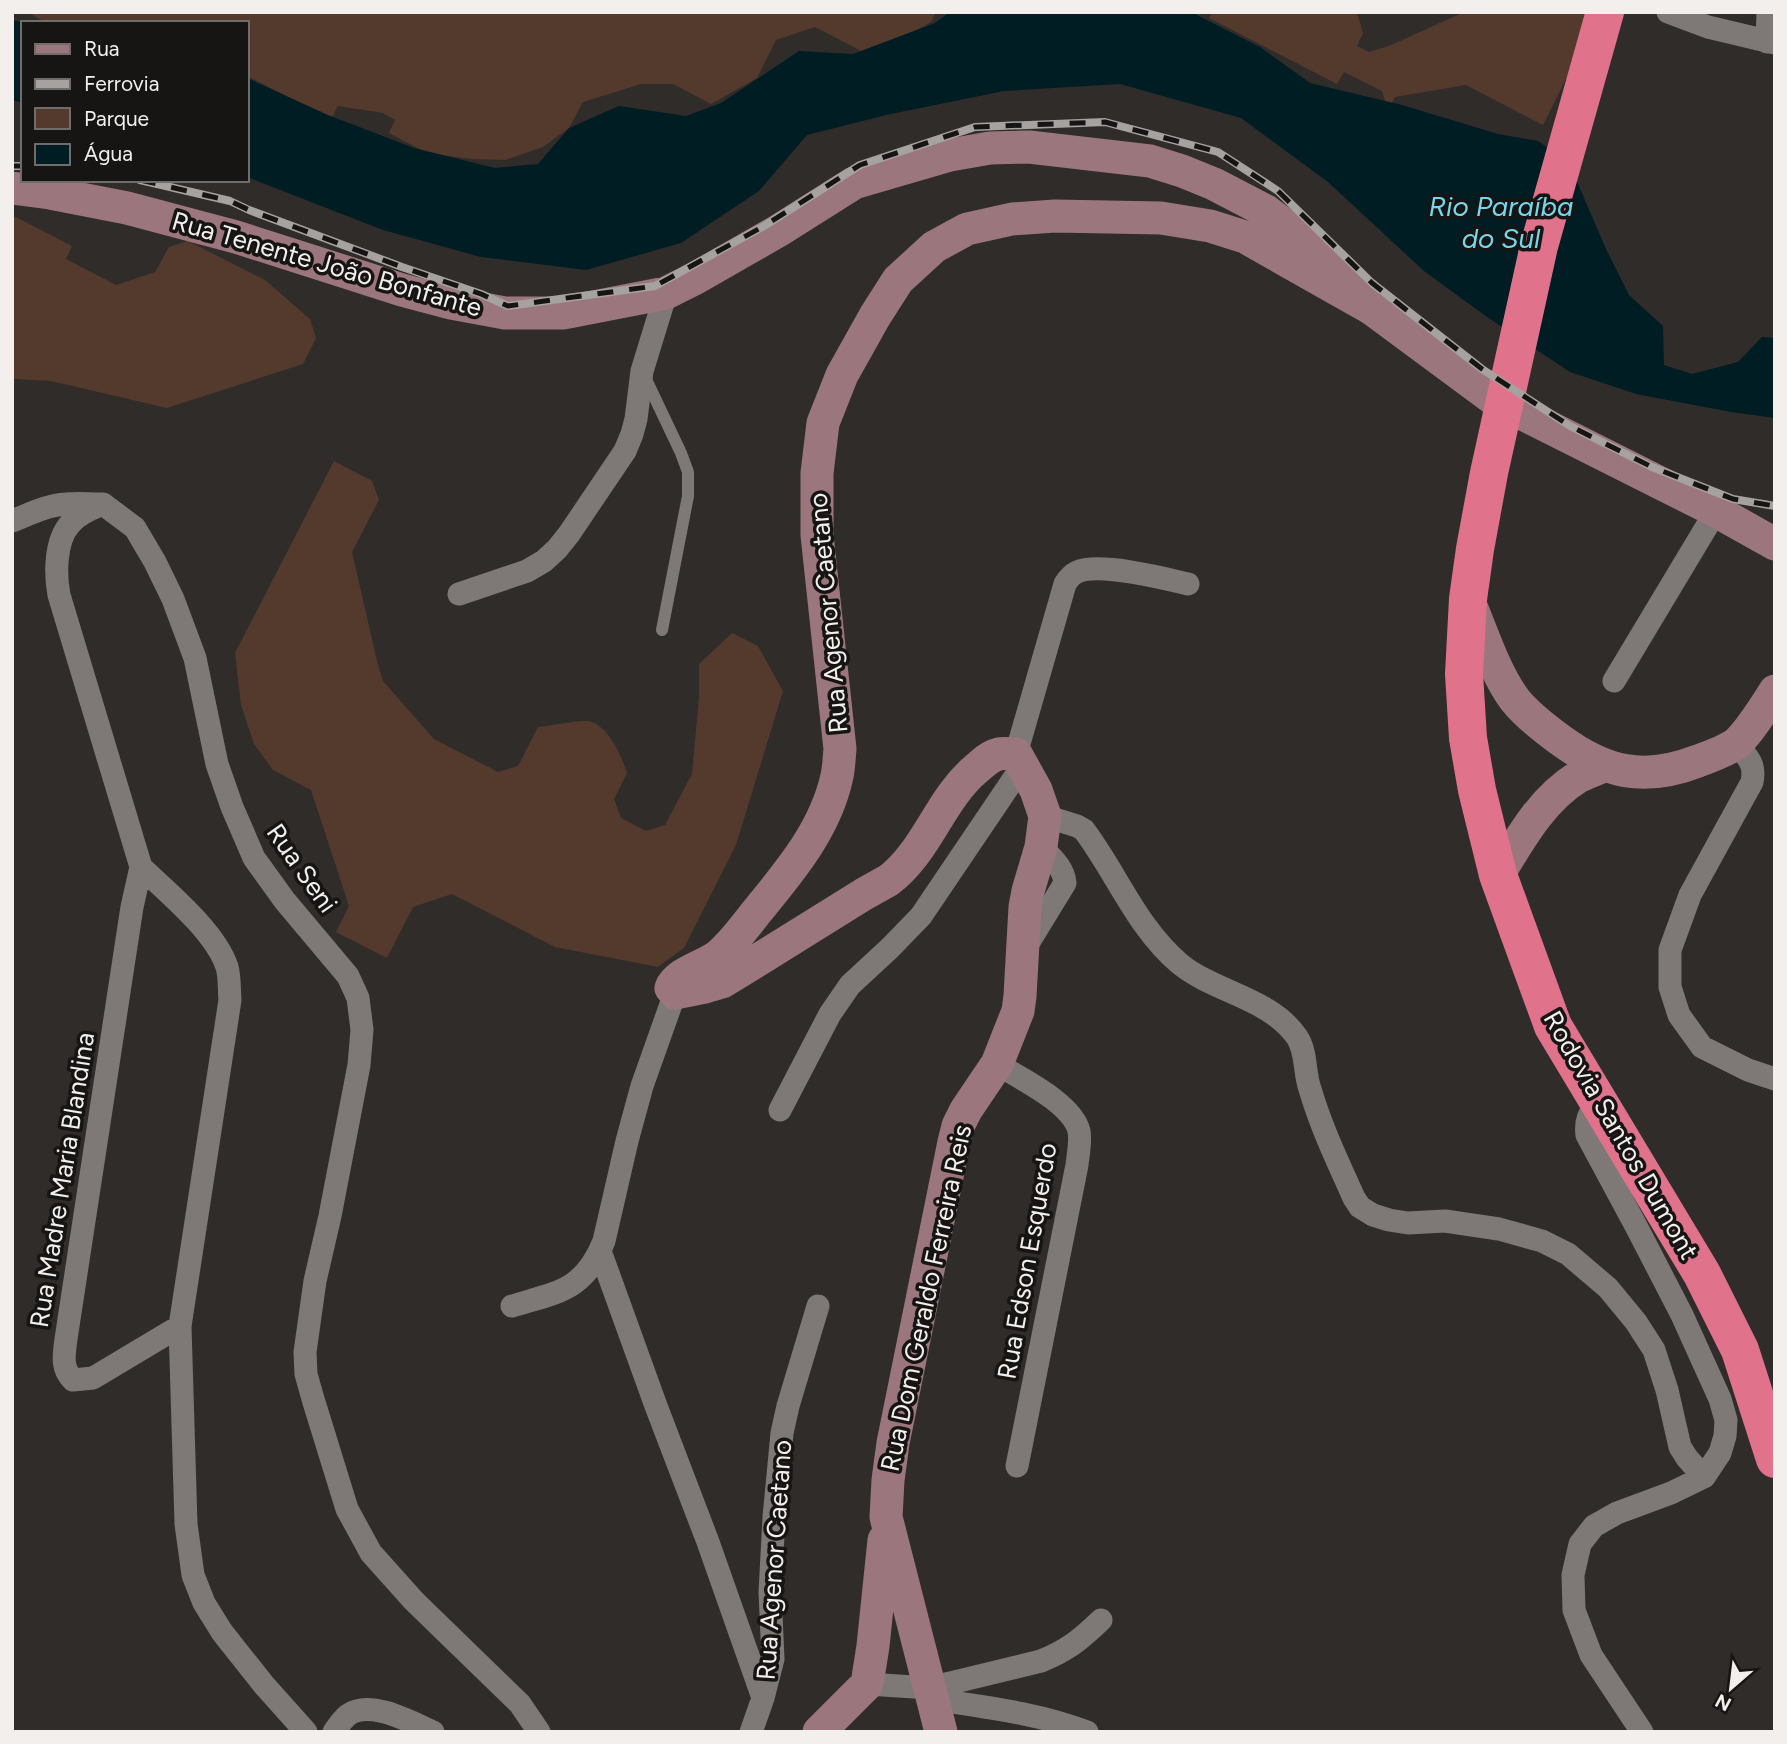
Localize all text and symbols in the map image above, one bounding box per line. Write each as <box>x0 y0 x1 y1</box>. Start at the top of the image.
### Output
legend <box>21 21 248 182</box>
text: Rua <box>84 36 120 61</box>
text: Ferrovia <box>84 71 159 96</box>
text: Parque <box>84 106 149 131</box>
text: Água <box>84 141 133 166</box>
water label: Rio Paraíba do Sul <box>1429 189 1574 255</box>
street label: Rua Tenente João Bonfante <box>168 204 486 324</box>
street label: Rua Agenor Caetano <box>802 492 854 734</box>
street label: Rua Seni <box>260 817 344 919</box>
street label: Rodovia Santos Dumont <box>1537 1005 1705 1265</box>
street label: Rua Madre Maria Blandina <box>23 1030 101 1330</box>
street label: Rua Dom Geraldo Ferreira Reis <box>874 1122 978 1474</box>
street label: Rua Edson Esquerdo <box>990 1140 1064 1382</box>
street label: Rua Agenor Caetano <box>750 1439 798 1681</box>
north arrow <box>1696 1653 1766 1723</box>
text: N <box>1711 1689 1735 1716</box>

